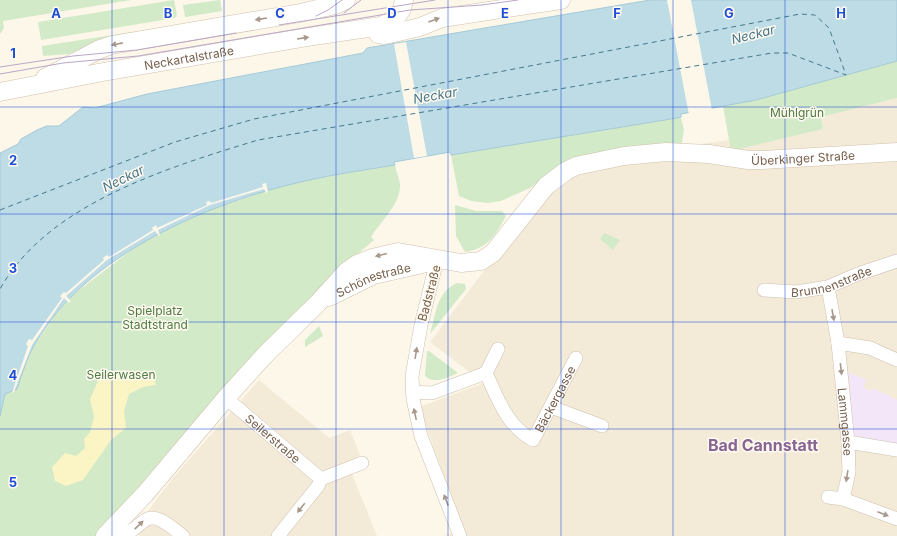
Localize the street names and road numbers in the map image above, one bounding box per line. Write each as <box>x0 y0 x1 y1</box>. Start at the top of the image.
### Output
street label: Neckartalstraße <box>143 42 235 72</box>
street label: Überkinger Straße <box>751 147 855 168</box>
street label: Schönestraße <box>333 259 412 300</box>
street label: Badstraße <box>414 263 444 323</box>
street label: Brunnenstraße <box>791 263 873 300</box>
street label: Bäckergasse <box>531 363 578 435</box>
street label: Lammgasse <box>835 387 856 456</box>
street label: Seilerstraße <box>242 410 304 466</box>

